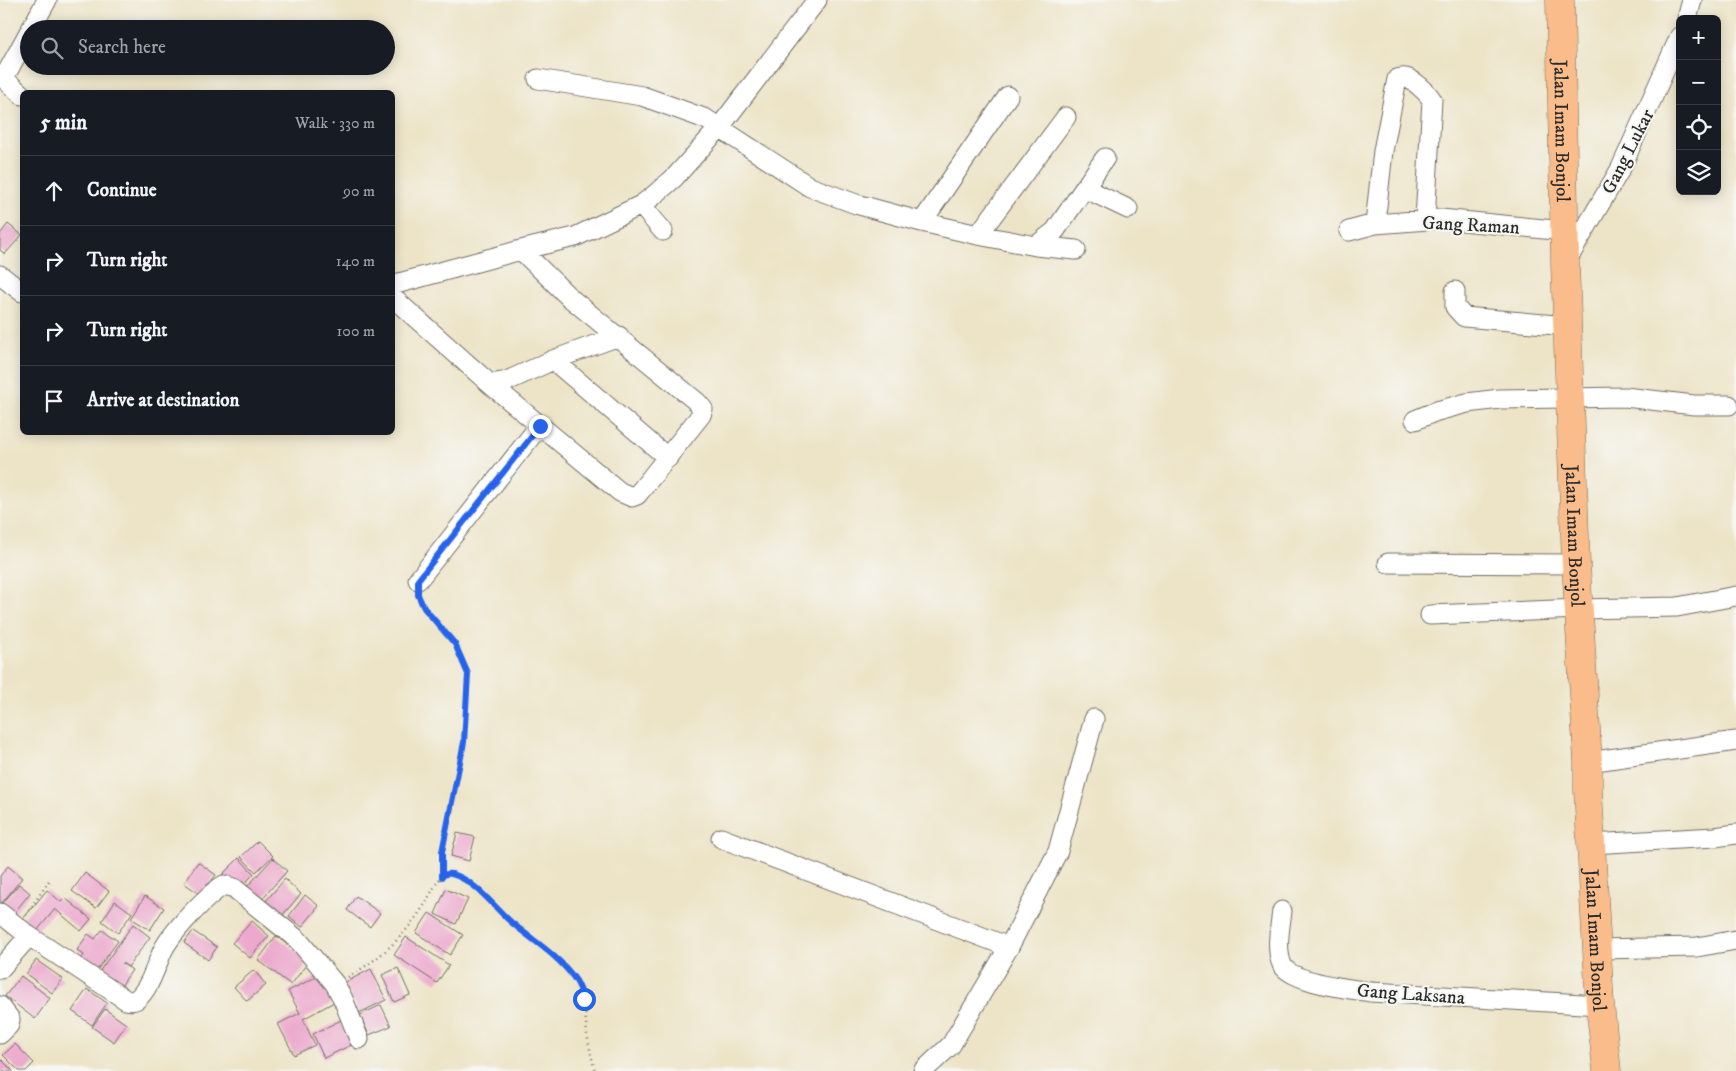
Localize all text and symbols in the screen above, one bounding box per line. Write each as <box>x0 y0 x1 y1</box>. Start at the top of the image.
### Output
map controls <box>1676 15 1721 195</box>
button: + <box>1676 15 1721 60</box>
search box <box>20 20 395 75</box>
icon: search <box>38 34 66 62</box>
text: Search here <box>78 36 166 59</box>
street label: Jalan Imam Bonjol <box>1548 58 1574 203</box>
button: − <box>1676 60 1721 105</box>
street label: Gang Lukar <box>1597 105 1659 198</box>
button: locate <box>1676 105 1721 150</box>
text: 5 min <box>40 110 87 136</box>
text: Walk · 330 m <box>295 113 375 133</box>
button: layers <box>1676 150 1721 195</box>
icon: ahead <box>40 177 68 205</box>
text: Continue <box>87 179 157 202</box>
text: 90 m <box>343 181 375 201</box>
street label: Gang Raman <box>1422 211 1520 240</box>
icon: right <box>40 247 68 275</box>
text: Turn right <box>87 249 167 272</box>
text: 140 m <box>336 251 375 271</box>
icon: right <box>40 317 68 345</box>
text: Turn right <box>87 319 167 342</box>
text: 100 m <box>337 321 375 341</box>
icon: arrive <box>40 387 68 415</box>
text: Arrive at destination <box>87 389 239 412</box>
route end <box>529 415 552 438</box>
street label: Jalan Imam Bonjol <box>1559 462 1589 608</box>
street label: Jalan Imam Bonjol <box>1579 867 1611 1013</box>
street label: Gang Laksana <box>1356 979 1466 1010</box>
route start <box>573 988 596 1011</box>

